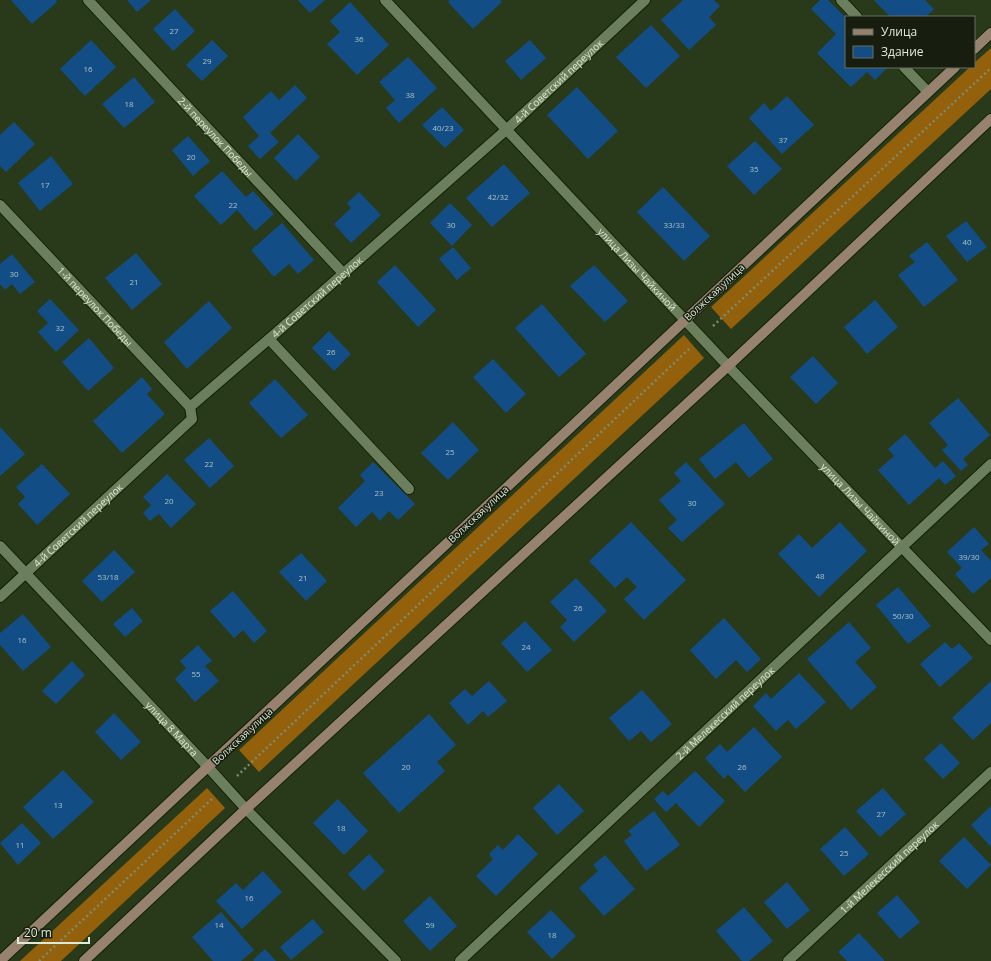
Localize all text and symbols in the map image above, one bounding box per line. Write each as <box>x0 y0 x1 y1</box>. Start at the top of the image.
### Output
legend <box>845 16 975 68</box>
text: Улица <box>881 23 917 40</box>
house number: 27 <box>169 25 179 36</box>
house number: 36 <box>354 33 364 44</box>
street label: 4-й Советский переулок <box>511 35 607 126</box>
text: Здание <box>881 43 924 60</box>
house number: 29 <box>202 55 212 66</box>
house number: 16 <box>83 63 93 74</box>
house number: 38 <box>405 89 415 100</box>
street label: 2-й переулок Победы <box>175 94 256 180</box>
house number: 18 <box>124 98 134 109</box>
house number: 40/23 <box>432 122 454 133</box>
house number: 37 <box>778 134 788 145</box>
house number: 20 <box>186 151 196 162</box>
house number: 35 <box>749 163 759 174</box>
house number: 17 <box>40 179 50 190</box>
house number: 42/32 <box>487 191 509 202</box>
house number: 22 <box>228 199 238 210</box>
house number: 30 <box>446 219 456 230</box>
house number: 33/33 <box>663 219 685 230</box>
street label: улица Лизы Чайкиной <box>595 225 680 314</box>
house number: 40 <box>962 236 972 247</box>
street label: 4-й Советский переулок <box>268 252 366 341</box>
street label: Волжская улица <box>681 260 747 324</box>
street label: 1-й переулок Победы <box>54 263 136 349</box>
house number: 30 <box>9 268 19 279</box>
house number: 21 <box>129 276 139 287</box>
house number: 32 <box>55 322 65 333</box>
house number: 26 <box>326 346 336 357</box>
house number: 25 <box>445 446 455 457</box>
house number: 22 <box>204 458 214 469</box>
street label: улица Лизы Чайкиной <box>818 460 903 548</box>
street label: 4-й Советский переулок <box>30 479 126 570</box>
street label: Волжская улица <box>445 482 511 546</box>
house number: 23 <box>374 487 384 498</box>
house number: 20 <box>164 495 174 506</box>
house number: 30 <box>687 497 697 508</box>
house number: 39/30 <box>958 551 980 562</box>
house number: 48 <box>815 570 825 581</box>
house number: 53/18 <box>97 571 119 582</box>
house number: 21 <box>298 572 308 583</box>
house number: 26 <box>573 602 583 613</box>
house number: 50/30 <box>892 610 914 621</box>
house number: 16 <box>17 634 27 645</box>
house number: 24 <box>521 641 531 652</box>
street label: 2-й Мелекесский переулок <box>673 663 778 762</box>
house number: 55 <box>191 668 201 679</box>
street label: улица 8 Марта <box>143 698 201 759</box>
street label: Волжская улица <box>209 704 275 768</box>
house number: 20 <box>401 761 411 772</box>
house number: 26 <box>737 761 747 772</box>
house number: 13 <box>53 799 63 810</box>
house number: 27 <box>876 808 886 819</box>
street label: 1-й Мелекесский переулок <box>837 817 942 916</box>
house number: 18 <box>336 822 346 833</box>
house number: 11 <box>15 839 25 850</box>
house number: 25 <box>839 847 849 858</box>
house number: 16 <box>244 892 254 903</box>
scale bar <box>18 919 89 945</box>
house number: 14 <box>214 919 224 930</box>
house number: 59 <box>425 919 435 930</box>
text: 20 m <box>24 924 52 941</box>
house number: 18 <box>547 929 557 940</box>

